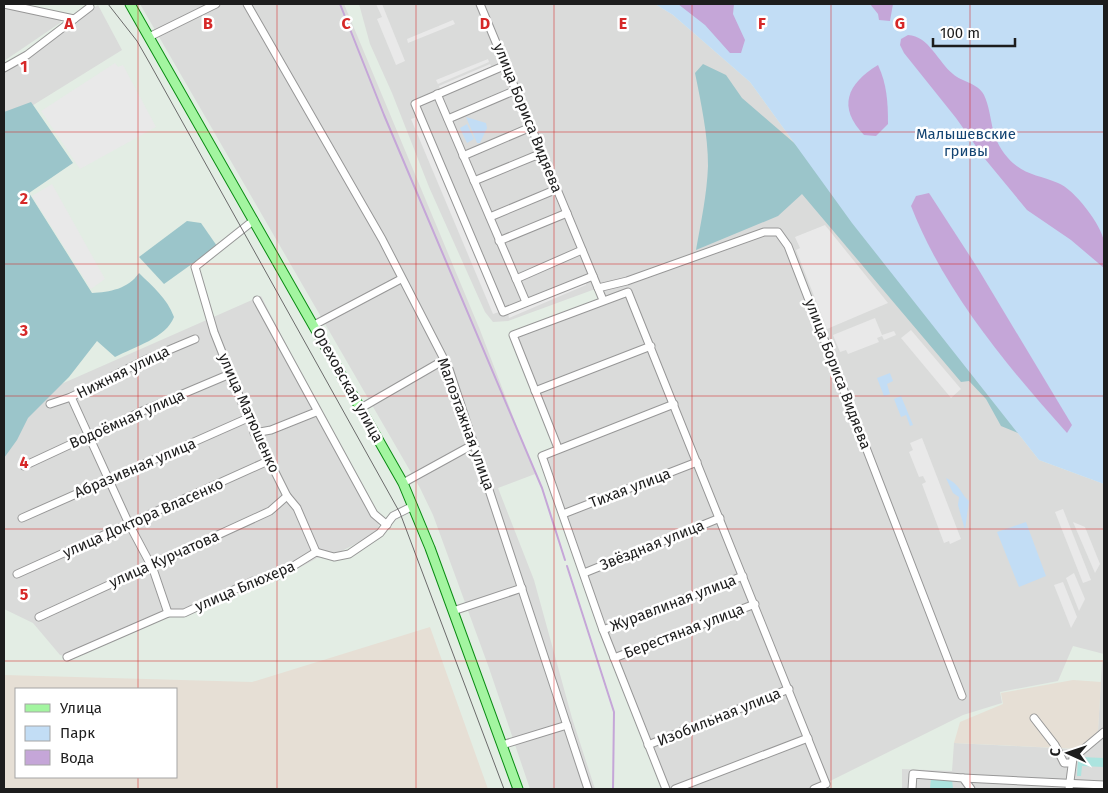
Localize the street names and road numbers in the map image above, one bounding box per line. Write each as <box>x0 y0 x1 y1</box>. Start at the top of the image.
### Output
street label: улица Бориса Видяева <box>490 41 566 195</box>
street label: улица Бориса Видяева <box>801 296 875 452</box>
street label: Ореховская улица <box>309 324 387 446</box>
street label: Нижняя улица <box>74 342 172 402</box>
street label: улица Матюшенко <box>214 350 284 476</box>
street label: Малоэтажная улица <box>434 355 498 493</box>
street label: Водоёмная улица <box>67 386 187 452</box>
street label: Абразивная улица <box>72 434 198 502</box>
street label: Тихая улица <box>587 464 673 512</box>
street label: улица Доктора Власенко <box>60 474 226 562</box>
street label: Звёздная улица <box>597 516 707 574</box>
street label: улица Курчатова <box>106 527 222 591</box>
street label: улица Блюхера <box>192 557 298 615</box>
street label: Журавлиная улица <box>607 571 739 635</box>
street label: Берестяная улица <box>622 600 746 662</box>
street label: Изобильная улица <box>655 684 783 750</box>

